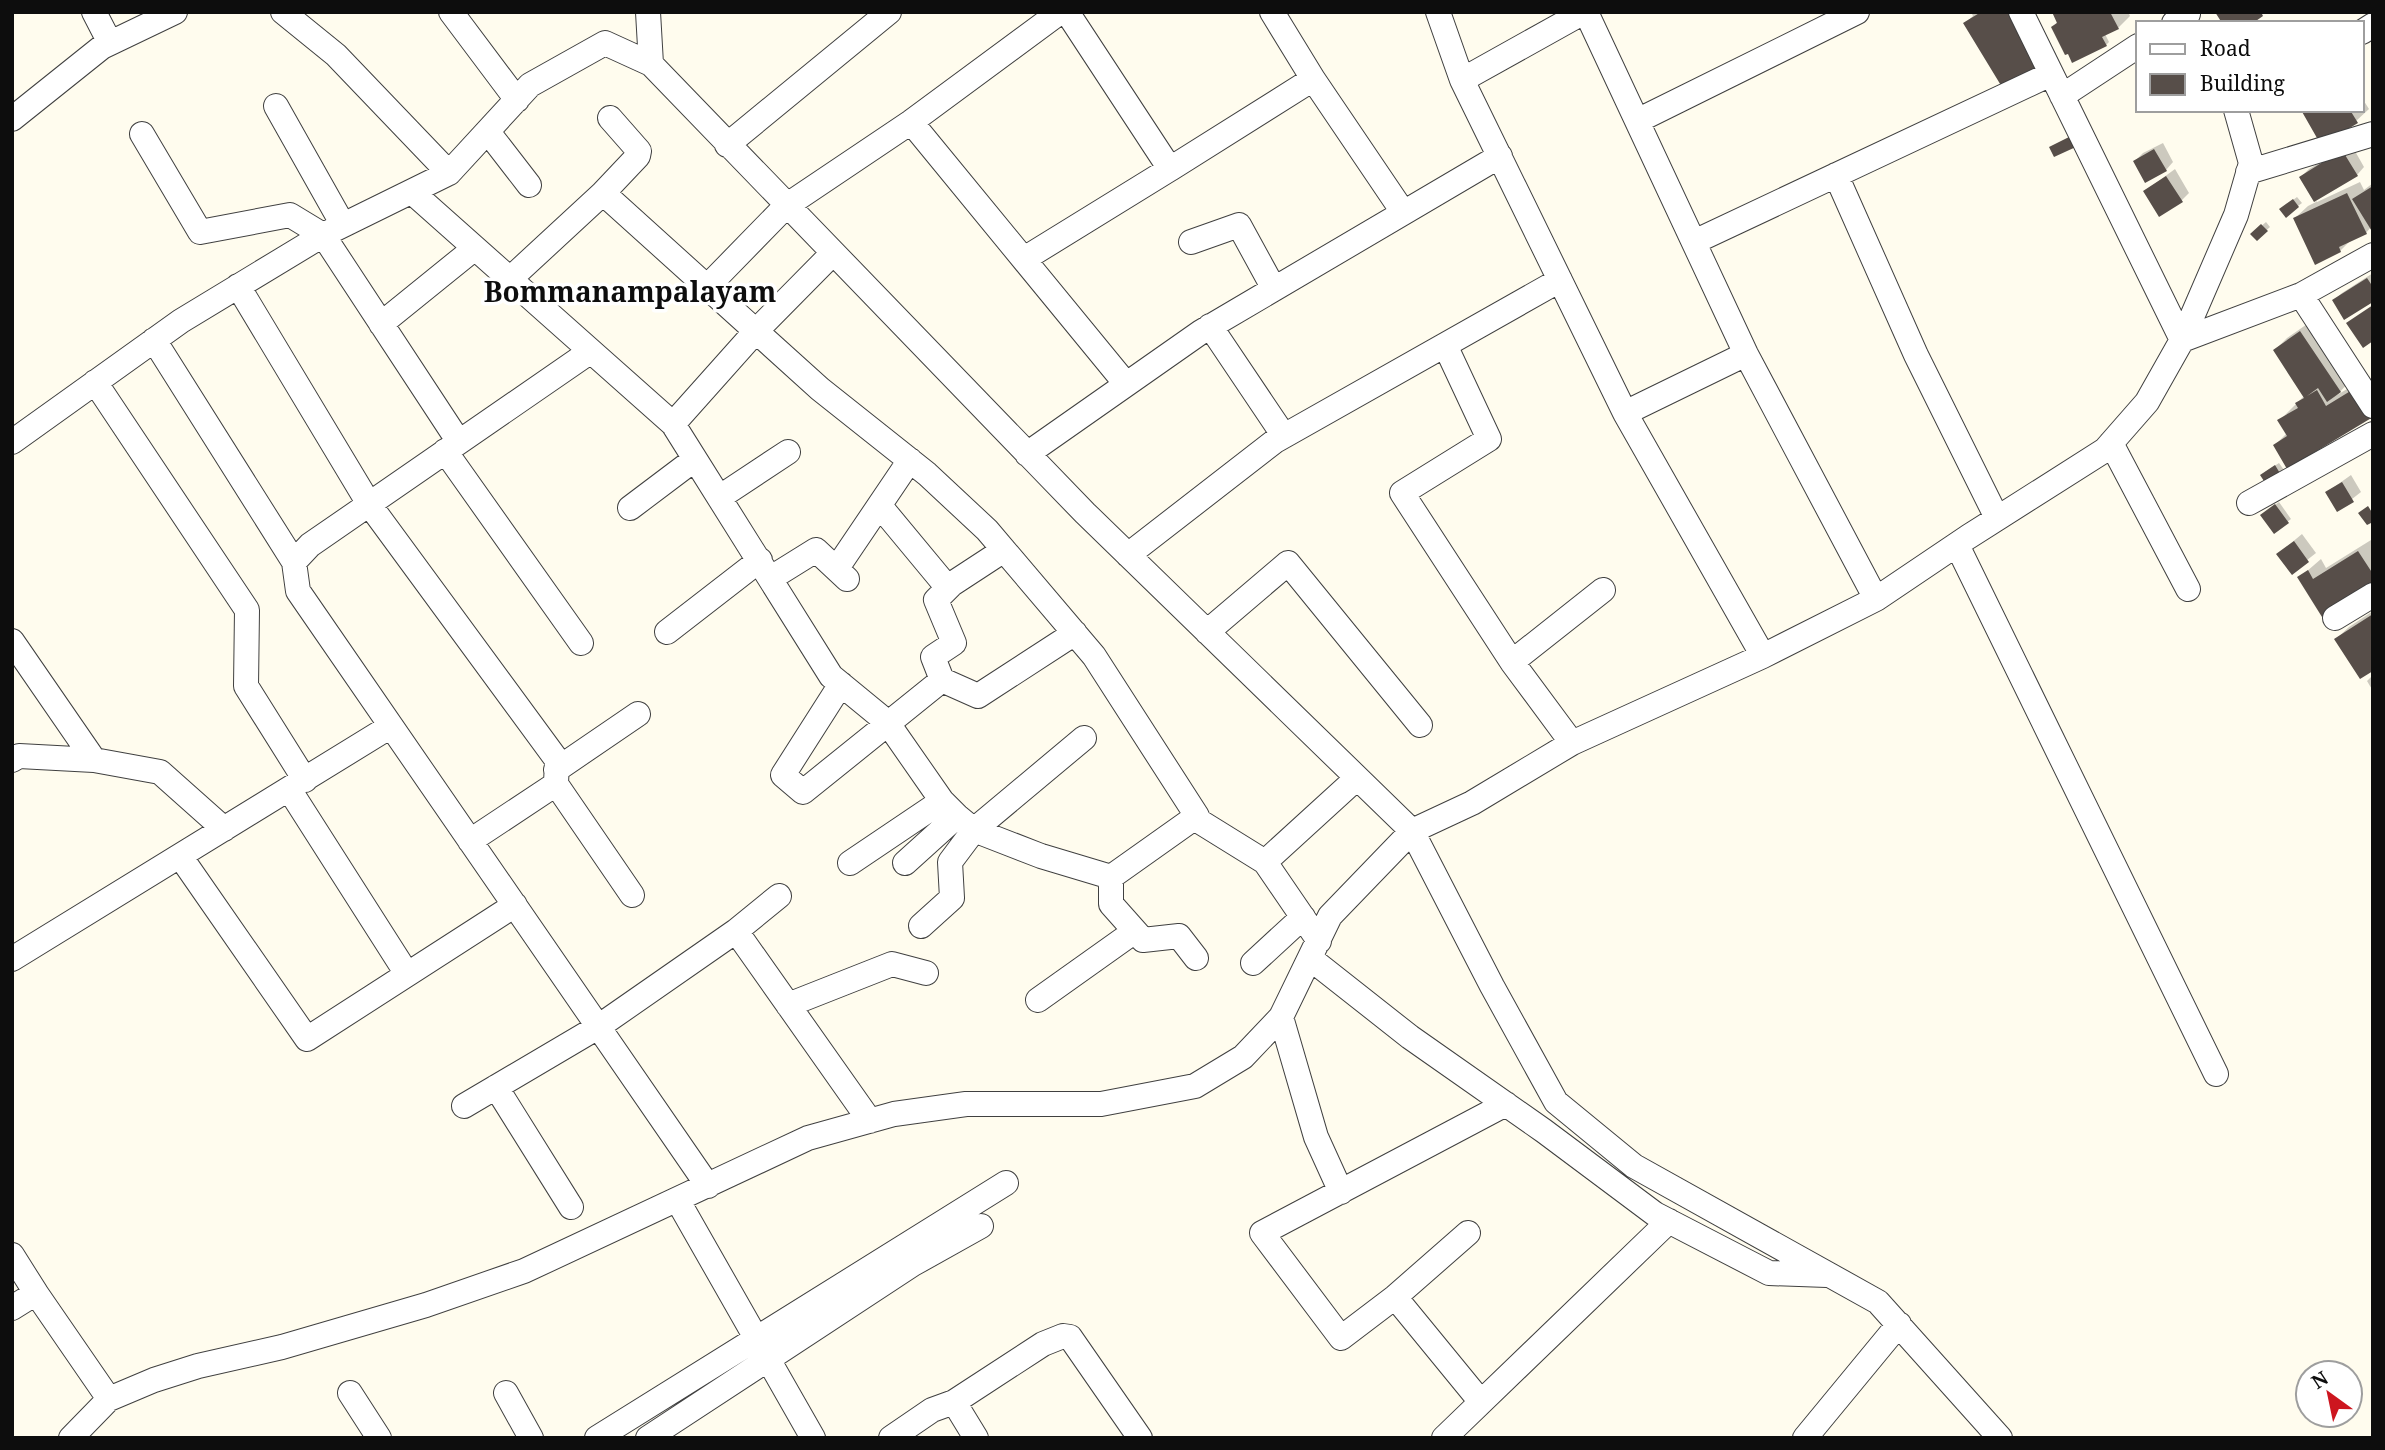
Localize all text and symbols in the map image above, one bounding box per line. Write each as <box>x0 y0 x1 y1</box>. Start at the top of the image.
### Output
legend <box>2136 21 2364 112</box>
text: Road <box>2200 34 2251 62</box>
text: Building <box>2200 69 2285 97</box>
district label: Bommanampalayam <box>484 272 776 310</box>
north arrow <box>2294 1359 2364 1429</box>
text: N <box>2306 1365 2333 1395</box>

